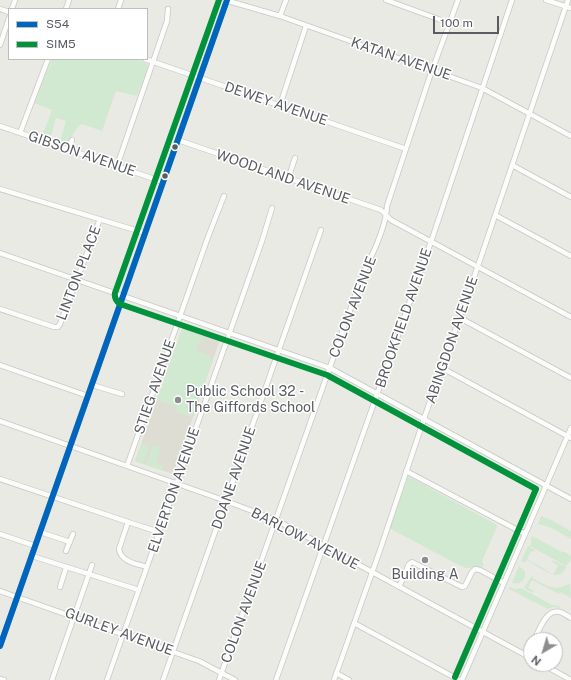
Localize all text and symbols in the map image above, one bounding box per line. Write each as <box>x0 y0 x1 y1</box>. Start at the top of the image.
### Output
legend <box>8 8 148 60</box>
scale bar <box>435 8 501 34</box>
text: 100 m <box>440 16 473 30</box>
text: S54 <box>46 17 69 31</box>
street label: KATAN AVENUE <box>349 34 453 84</box>
text: SIM5 <box>46 37 76 51</box>
street label: DEWEY AVENUE <box>222 78 330 130</box>
street label: GIBSON AVENUE <box>26 128 138 180</box>
unlabelled marker <box>170 142 180 152</box>
street label: WOODLAND AVENUE <box>214 146 352 208</box>
unlabelled marker <box>160 171 170 181</box>
street label: LINTON PLACE <box>53 223 105 323</box>
street label: BROOKFIELD AVENUE <box>372 246 436 390</box>
street label: COLON AVENUE <box>326 254 380 360</box>
street label: ABINGDON AVENUE <box>422 274 482 406</box>
street label: STIEG AVENUE <box>131 337 179 437</box>
place label: Public School 32 - The Giffords School <box>186 384 315 416</box>
marker: Public School 32 - The Giffords School <box>173 395 183 405</box>
street label: DOANE AVENUE <box>209 424 259 532</box>
street label: ELVERTON AVENUE <box>145 425 203 555</box>
street label: BARLOW AVENUE <box>248 505 362 573</box>
marker: Building A <box>420 555 430 565</box>
street label: COLON AVENUE <box>218 559 270 665</box>
place label: Building A <box>391 567 459 583</box>
street label: GURLEY AVENUE <box>63 605 175 659</box>
north arrow <box>523 632 563 672</box>
text: N <box>529 653 543 668</box>

